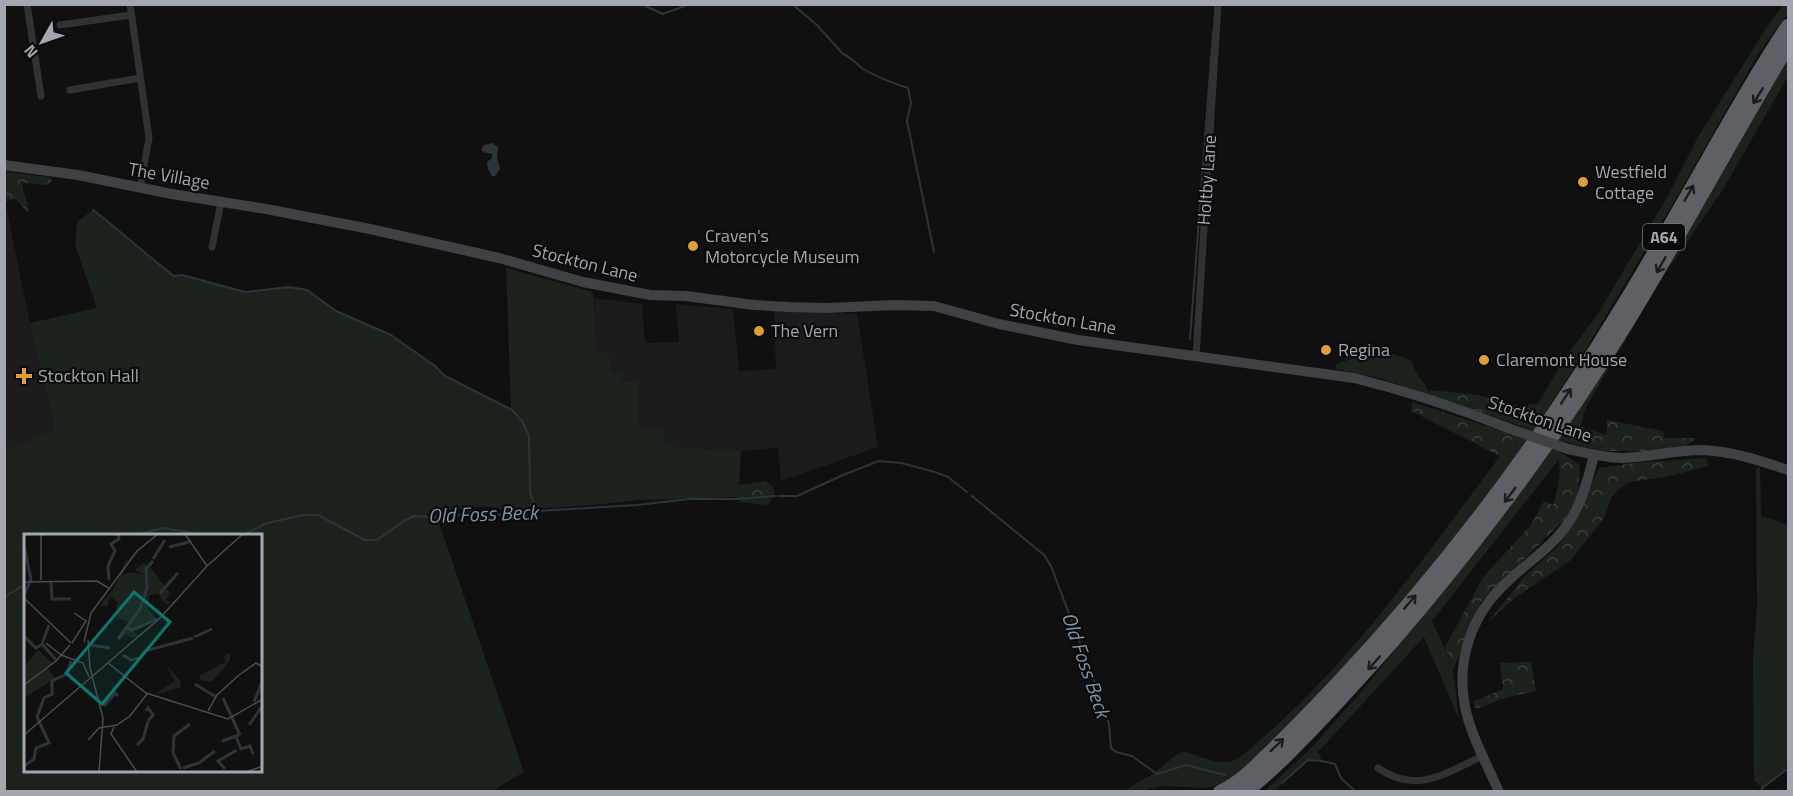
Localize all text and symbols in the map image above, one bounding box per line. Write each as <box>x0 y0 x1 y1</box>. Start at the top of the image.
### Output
north arrow <box>12 12 72 72</box>
text: N <box>18 40 43 64</box>
one-way arrow <box>1751 87 1763 104</box>
street label: Holtby Lane <box>1190 134 1223 226</box>
street label: The Village <box>126 155 212 196</box>
place label: Westfield Cottage <box>1595 158 1667 206</box>
marker: Westfield Cottage <box>1576 175 1590 189</box>
one-way arrow <box>1683 185 1695 202</box>
place label: Craven's Motorcycle Museum <box>705 222 860 270</box>
road number: A64 <box>1643 224 1685 250</box>
street label: Stockton Lane <box>530 236 641 289</box>
marker: Craven's Motorcycle Museum <box>686 239 700 253</box>
one-way arrow <box>1655 256 1667 273</box>
street label: Stockton Lane <box>1008 296 1118 341</box>
place label: The Vern <box>771 317 838 344</box>
marker: The Vern <box>752 324 766 338</box>
place label: Regina <box>1338 336 1390 363</box>
marker: Regina <box>1319 343 1333 357</box>
place label: Claremont House <box>1496 346 1627 373</box>
marker: Claremont House <box>1477 353 1491 367</box>
place label: Stockton Hall <box>38 362 139 389</box>
marker: Stockton Hall <box>15 367 33 385</box>
street label: Stockton Lane <box>1485 388 1595 449</box>
one-way arrow <box>1560 388 1572 405</box>
one-way arrow <box>1504 487 1517 503</box>
water label: Old Foss Beck <box>428 496 541 531</box>
inset map <box>24 534 262 772</box>
one-way arrow <box>1403 595 1417 610</box>
water label: Old Foss Beck <box>1054 608 1120 724</box>
one-way arrow <box>1367 655 1381 670</box>
one-way arrow <box>1270 738 1285 753</box>

